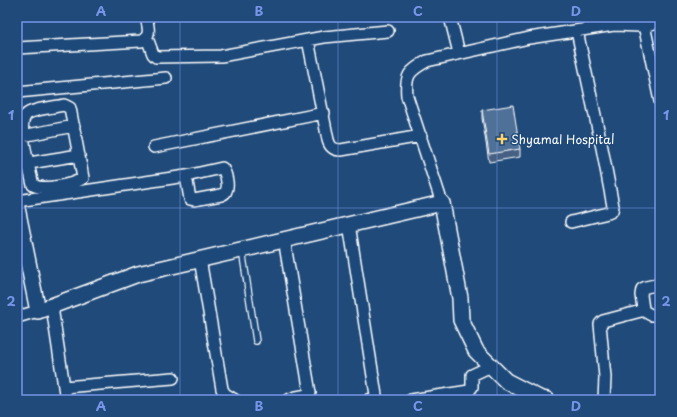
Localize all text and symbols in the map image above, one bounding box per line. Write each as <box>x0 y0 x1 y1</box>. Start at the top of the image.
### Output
text: A <box>96 1 106 20</box>
text: B <box>255 1 264 20</box>
text: C <box>413 1 423 20</box>
text: D <box>571 1 581 20</box>
text: 1 <box>8 105 14 124</box>
text: 1 <box>663 105 669 124</box>
place label: Shyamal Hospital <box>511 130 615 148</box>
marker: Shyamal Hospital <box>496 133 508 145</box>
text: 2 <box>6 291 16 310</box>
text: 2 <box>661 291 671 310</box>
text: A <box>96 396 106 415</box>
text: B <box>255 396 264 415</box>
text: C <box>413 396 423 415</box>
text: D <box>571 396 581 415</box>

